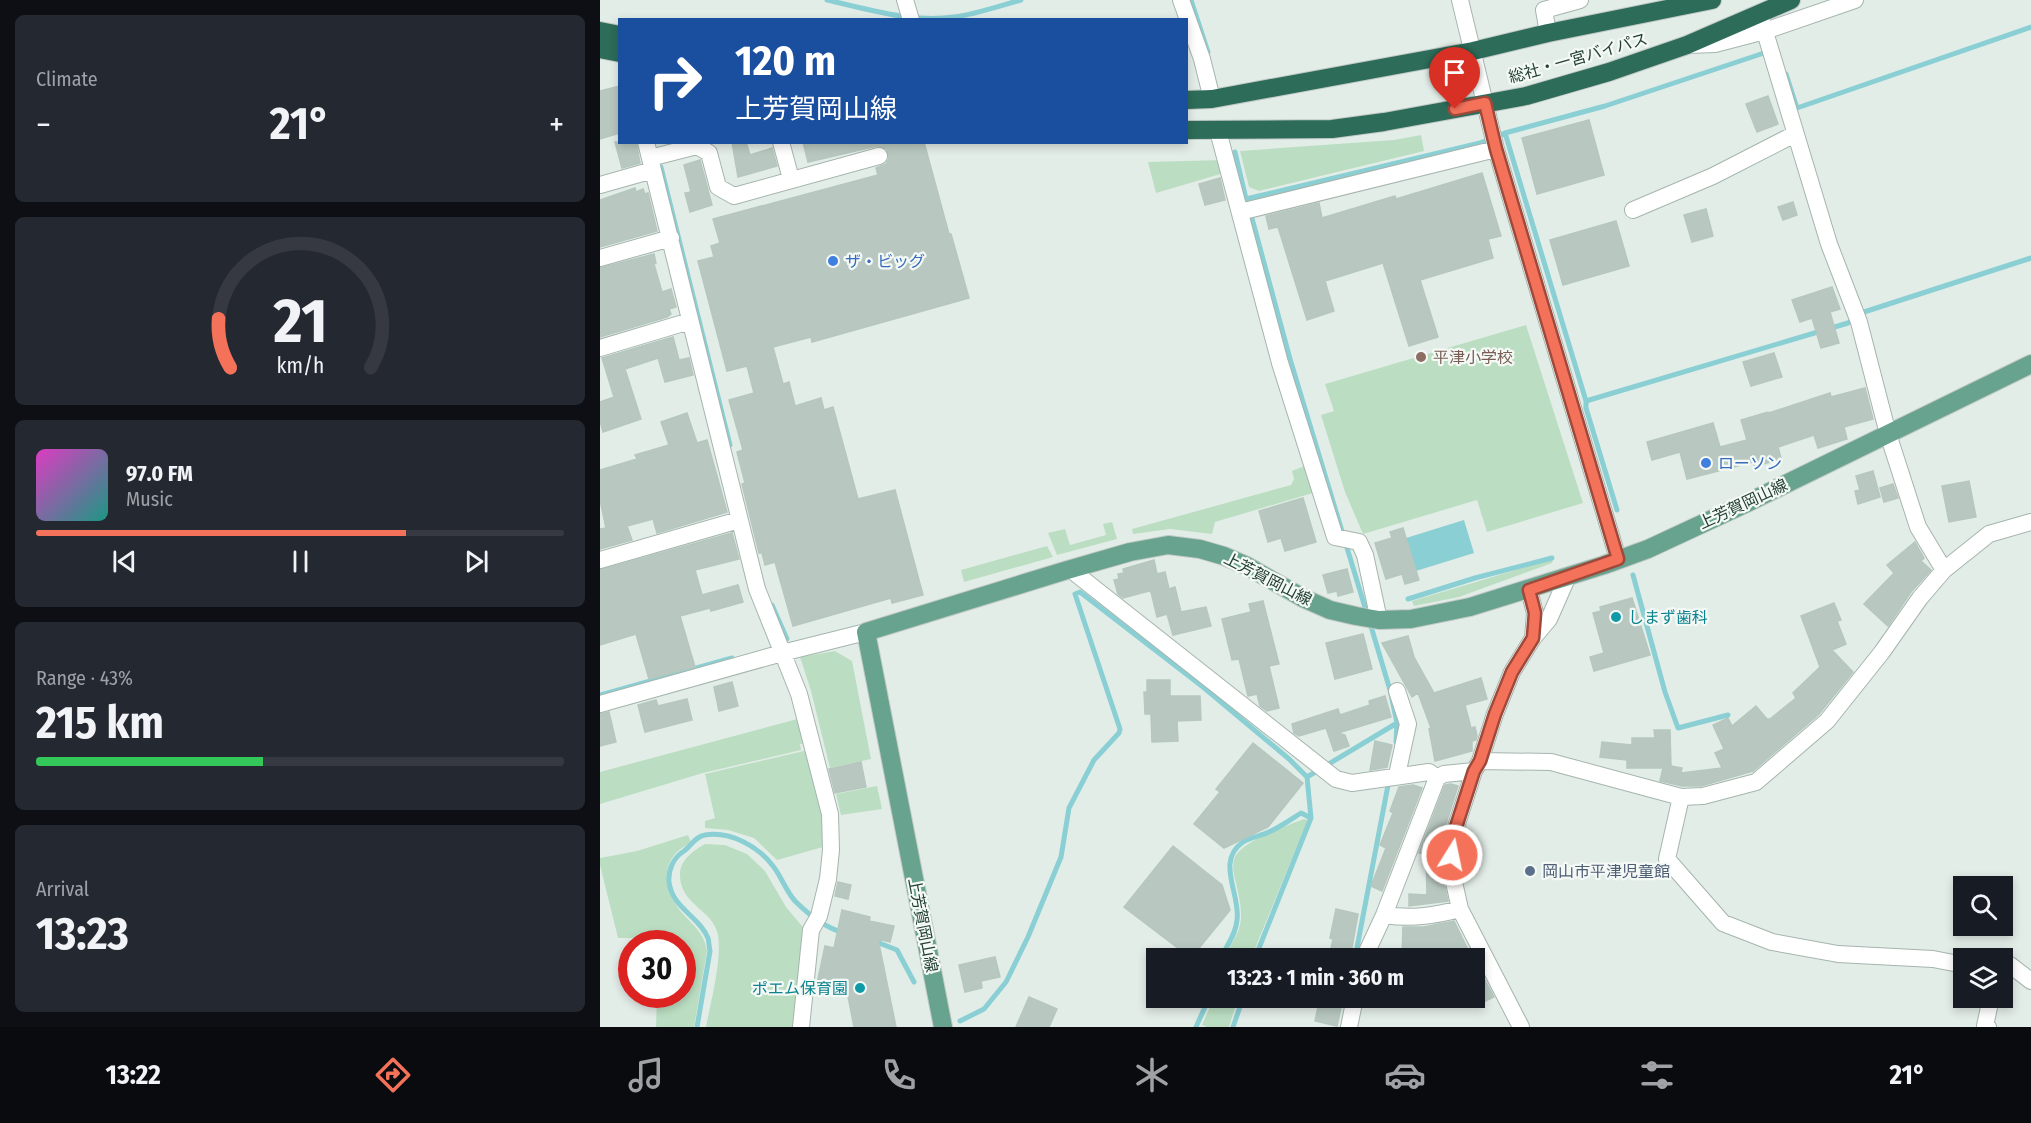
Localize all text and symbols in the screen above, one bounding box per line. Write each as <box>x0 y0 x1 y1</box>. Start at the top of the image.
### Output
street label: 総社・一宮バイパス <box>1506 29 1650 87</box>
text: 120 m <box>735 36 836 86</box>
icon: right <box>636 42 714 120</box>
pin <box>1429 47 1480 109</box>
icon: arrive <box>1438 56 1471 89</box>
text: Climate <box>36 67 98 91</box>
text: 上芳賀岡山線 <box>735 93 897 125</box>
text: 21° <box>270 97 330 151</box>
text: − <box>36 105 51 145</box>
text: + <box>549 105 564 145</box>
place label: ザ・ビッグ <box>845 252 925 271</box>
marker: ザ・ビッグ <box>826 254 840 268</box>
text: 21 <box>272 284 327 359</box>
place label: 平津小学校 <box>1433 348 1513 367</box>
marker: 平津小学校 <box>1414 350 1428 364</box>
text: km/h <box>276 354 324 380</box>
place label: ローソン <box>1718 454 1782 473</box>
marker: ローソン <box>1699 456 1713 470</box>
text: 97.0 FM <box>126 460 193 487</box>
street label: 上芳賀岡山線 <box>1695 475 1791 533</box>
text: Music <box>126 487 173 511</box>
icon: previous <box>108 545 141 578</box>
icon: pause <box>284 545 317 578</box>
icon: next <box>460 545 493 578</box>
street label: 上芳賀岡山線 <box>1221 549 1315 609</box>
place label: しまず歯科 <box>1628 608 1708 627</box>
marker: しまず歯科 <box>1609 610 1623 624</box>
text: Range · 43% <box>36 666 133 690</box>
text: 215 km <box>36 696 164 750</box>
position arrow <box>1420 823 1484 887</box>
place label: 岡山市平津児童館 <box>1542 862 1670 881</box>
marker: 岡山市平津児童館 <box>1523 864 1537 878</box>
street label: 上芳賀岡山線 <box>905 876 941 974</box>
map controls <box>1953 876 2013 1008</box>
button: search <box>1953 876 2013 936</box>
text: Arrival <box>36 877 89 901</box>
text: 13:23 <box>36 907 129 961</box>
speed limit sign: 30 <box>618 930 696 1008</box>
button: layers <box>1953 948 2013 1008</box>
text: 13:23 · 1 min · 360 m <box>1227 964 1404 991</box>
place label: ポエム保育園 <box>752 979 848 998</box>
marker: ポエム保育園 <box>853 981 867 995</box>
icon: directions <box>372 1054 414 1096</box>
icon: music <box>625 1054 667 1096</box>
icon: phone <box>878 1054 920 1096</box>
icon: climate <box>1131 1054 1173 1096</box>
icon: car <box>1384 1054 1426 1096</box>
icon: filters <box>1636 1054 1678 1096</box>
text: 13:22 <box>105 1059 161 1091</box>
text: 21° <box>1889 1059 1926 1091</box>

